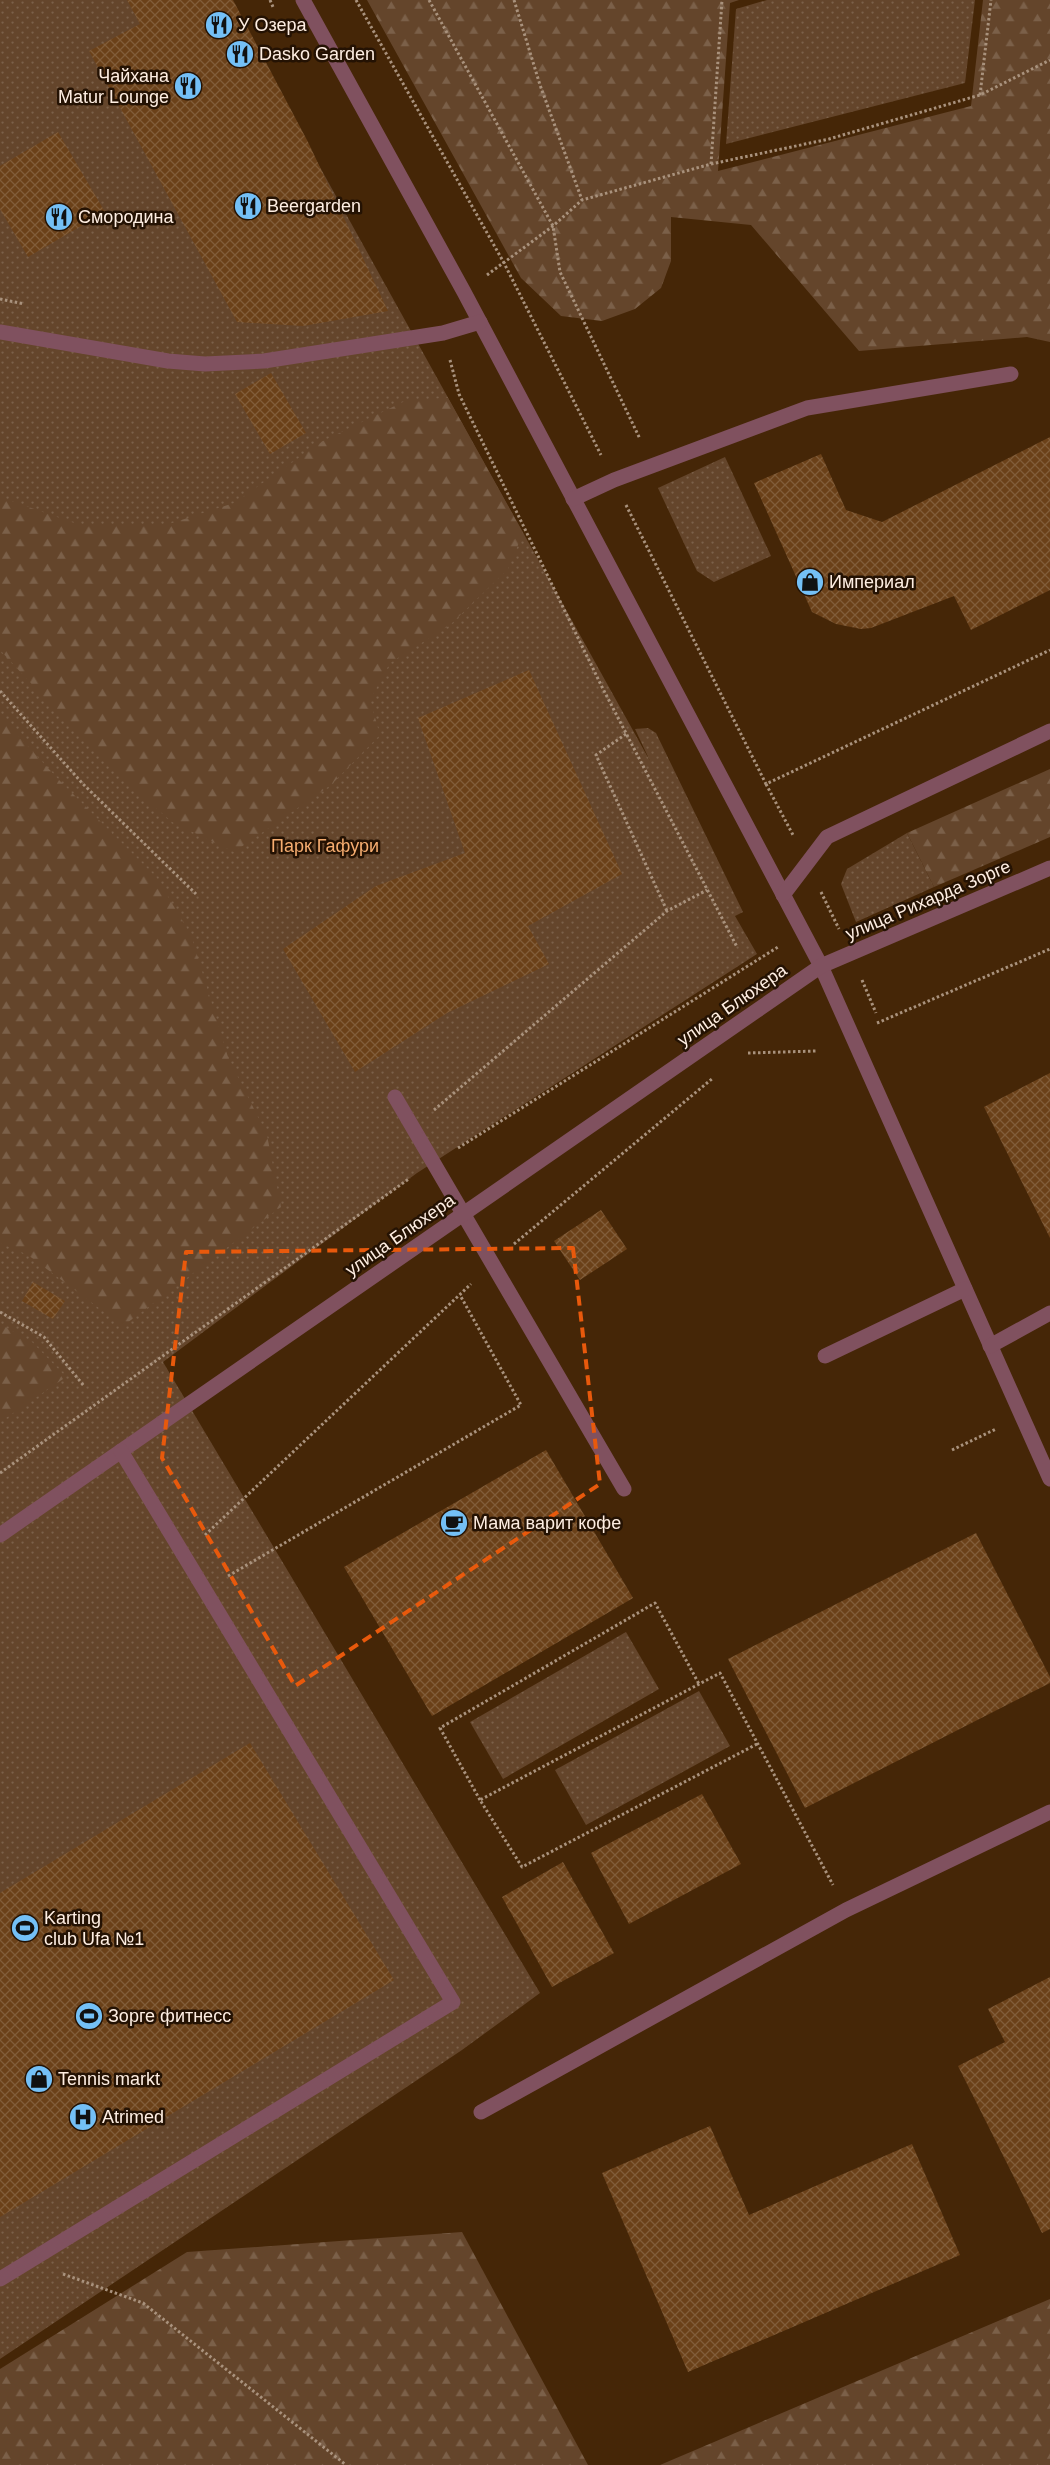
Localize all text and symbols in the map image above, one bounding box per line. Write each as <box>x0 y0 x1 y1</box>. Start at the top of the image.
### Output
restaurant icon: У Озера <box>204 10 234 40</box>
place label: У Озера <box>238 15 308 35</box>
restaurant icon: Dasko Garden <box>225 39 255 69</box>
place label: Dasko Garden <box>259 44 375 64</box>
place label: Чайхана Matur Lounge <box>58 66 170 107</box>
restaurant icon: Чайхана Matur Lounge <box>173 71 203 101</box>
restaurant icon: Beergarden <box>233 191 263 221</box>
place label: Beergarden <box>267 196 361 216</box>
restaurant icon: Смородина <box>44 202 74 232</box>
place label: Смородина <box>78 207 175 227</box>
shop icon: Империал <box>795 567 825 597</box>
place label: Империал <box>829 572 915 592</box>
park label: Парк Гафури <box>271 836 379 856</box>
street label: улица Рихарда Зорге <box>842 856 1014 944</box>
street label: улица Блюхера <box>674 959 791 1050</box>
street label: улица Блюхера <box>342 1189 459 1280</box>
cafe icon: Мама варит кофе <box>439 1508 469 1538</box>
place label: Мама варит кофе <box>473 1513 621 1533</box>
place label: Karting club Ufa №1 <box>44 1908 144 1949</box>
sports icon: Karting club Ufa №1 <box>10 1913 40 1943</box>
sports icon: Зорге фитнесс <box>74 2001 104 2031</box>
place label: Зорге фитнесс <box>108 2006 231 2026</box>
shop icon: Tennis markt <box>24 2064 54 2094</box>
place label: Tennis markt <box>58 2069 160 2089</box>
hospital icon: Atrimed <box>68 2102 98 2132</box>
place label: Atrimed <box>102 2107 164 2127</box>

